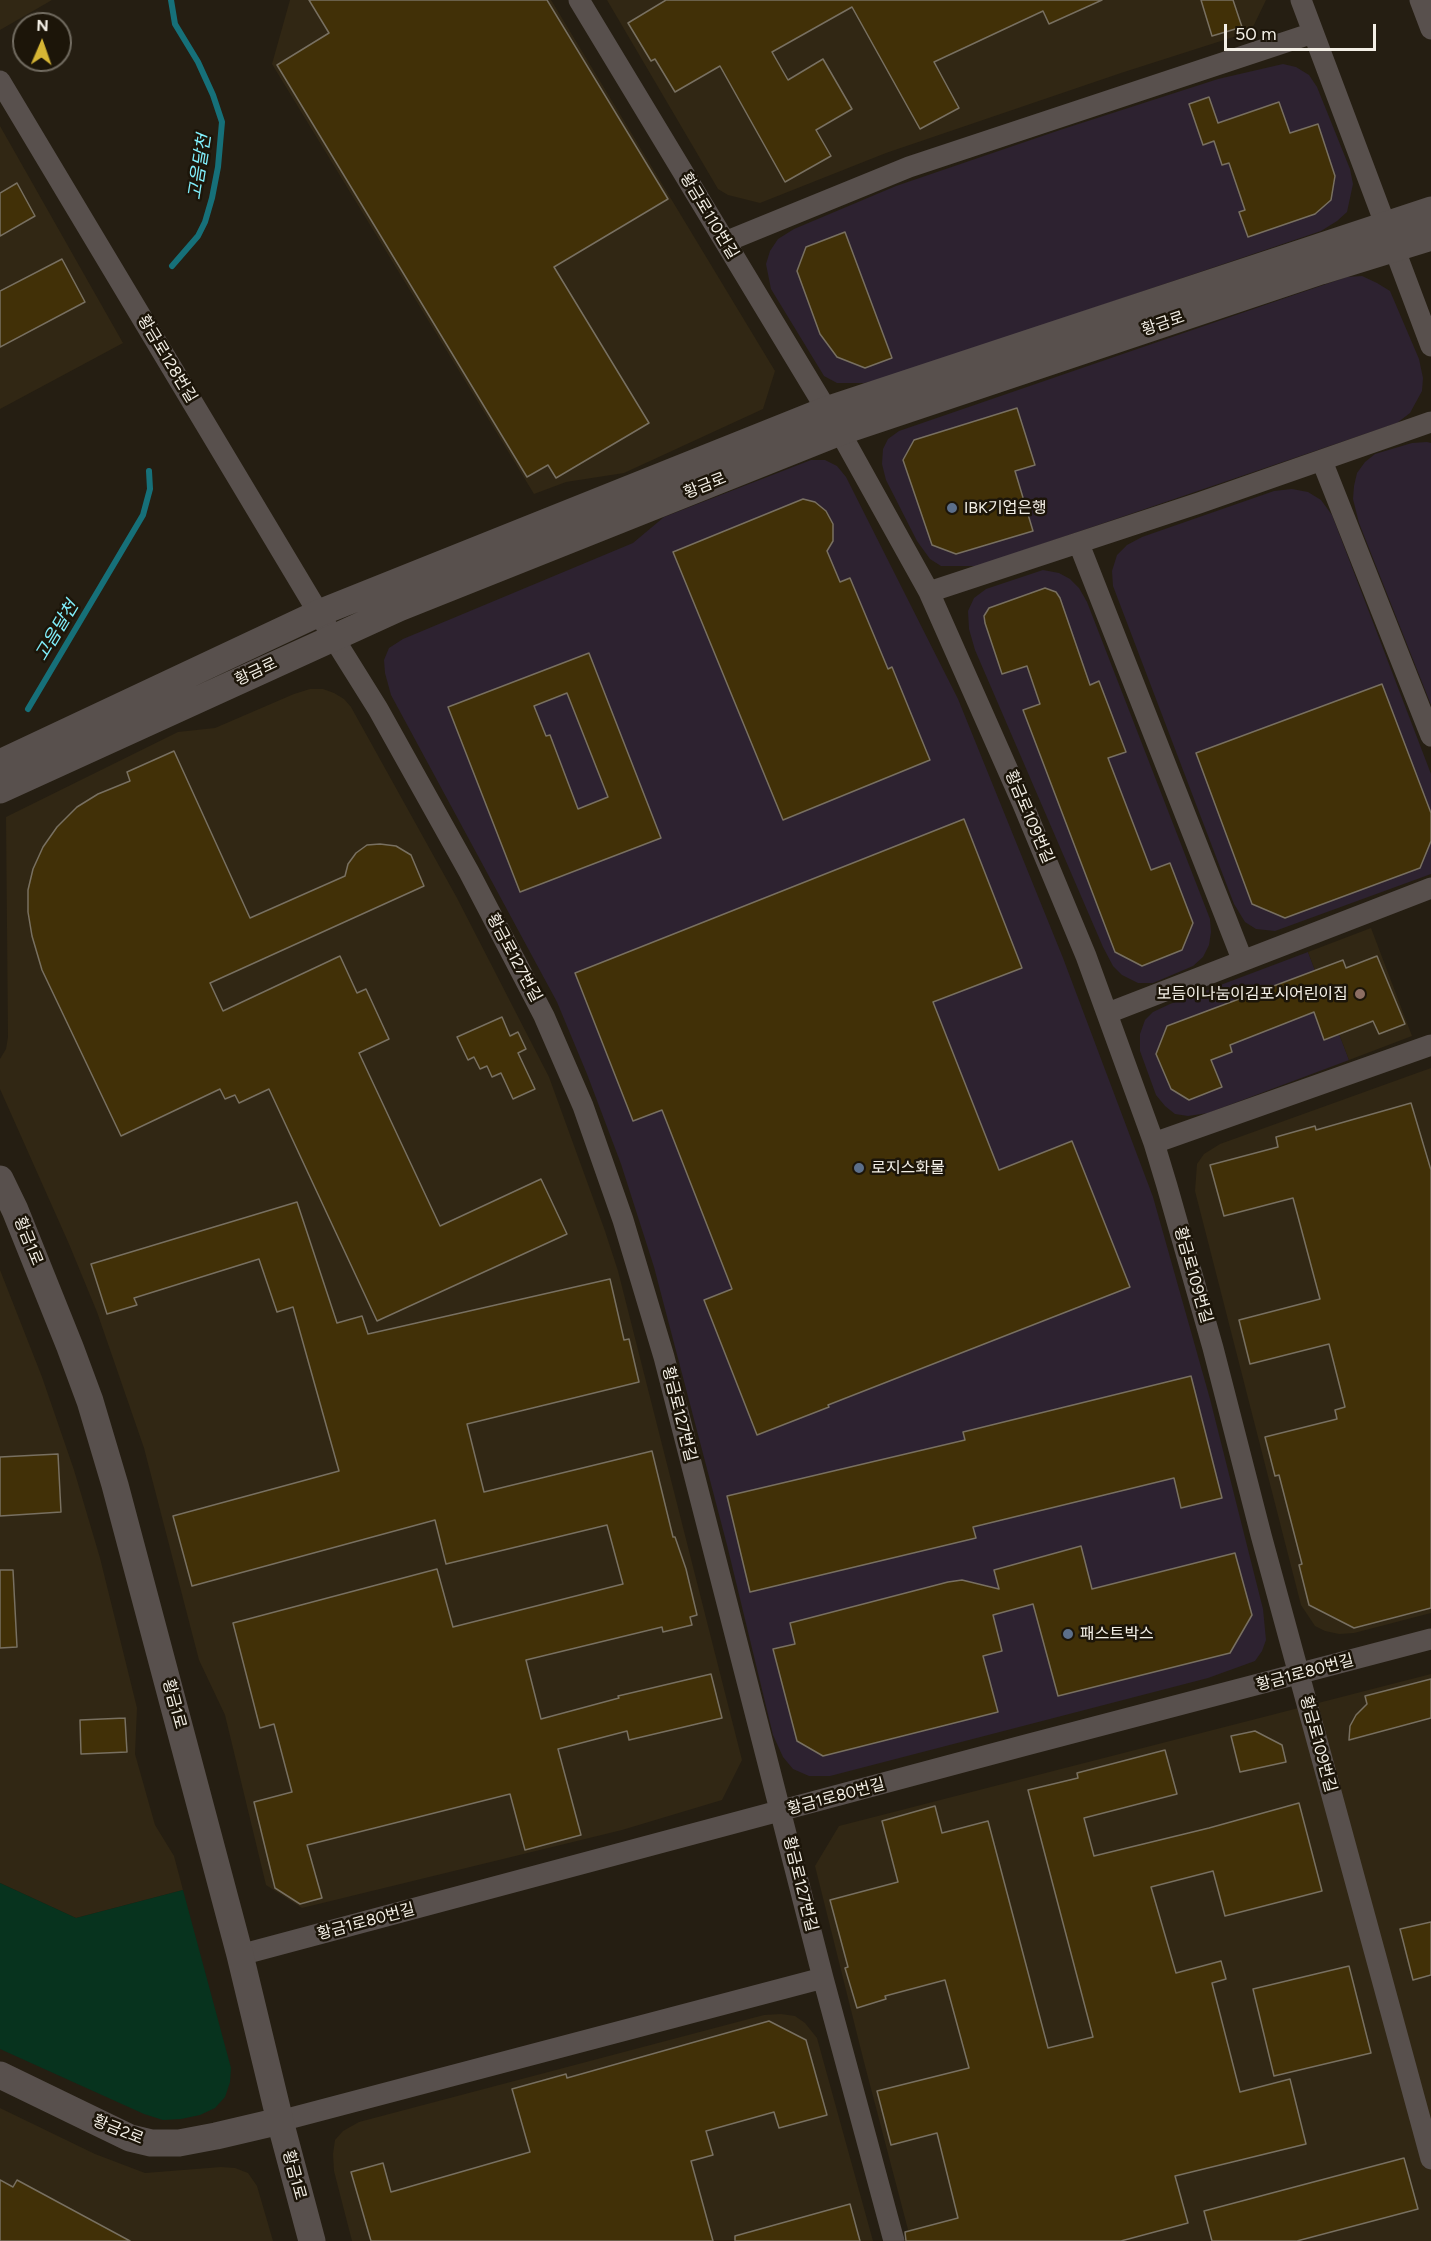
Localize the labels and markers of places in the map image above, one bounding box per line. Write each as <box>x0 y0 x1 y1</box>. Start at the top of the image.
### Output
place label: IBK기업은행 <box>964 498 1047 518</box>
marker: IBK기업은행 <box>945 501 959 515</box>
place label: 보듬이나눔이김포시어린이집 <box>1157 984 1348 1004</box>
marker: 보듬이나눔이김포시어린이집 <box>1353 987 1367 1001</box>
place label: 로지스화물 <box>871 1158 945 1178</box>
marker: 로지스화물 <box>852 1161 866 1175</box>
place label: 패스트박스 <box>1080 1624 1154 1644</box>
marker: 패스트박스 <box>1061 1627 1075 1641</box>

